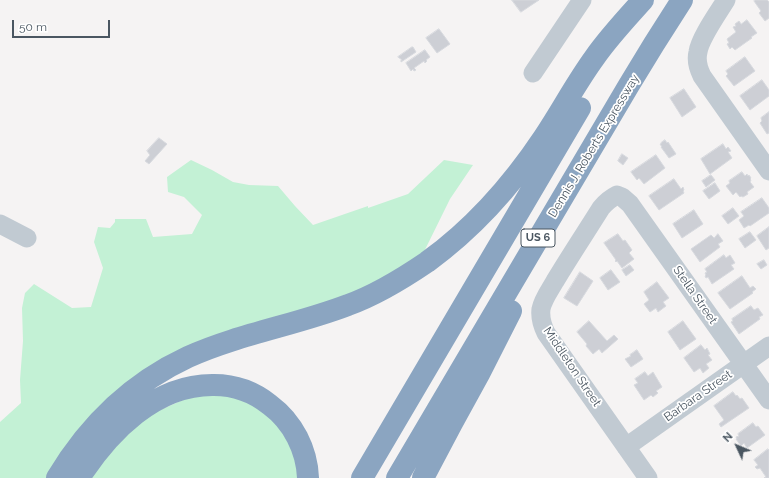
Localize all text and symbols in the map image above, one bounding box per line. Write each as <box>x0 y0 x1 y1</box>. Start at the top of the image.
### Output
scale bar <box>14 12 112 38</box>
text: 50 m <box>19 20 47 34</box>
street label: Dennis J. Roberts Expressway <box>546 72 642 220</box>
road number: US 6 <box>521 229 555 247</box>
street label: Stella Street <box>670 263 720 327</box>
street label: Middleton Street <box>540 325 604 409</box>
street label: Barbara Street <box>661 367 735 425</box>
north arrow <box>717 426 757 466</box>
text: N <box>720 430 736 445</box>

